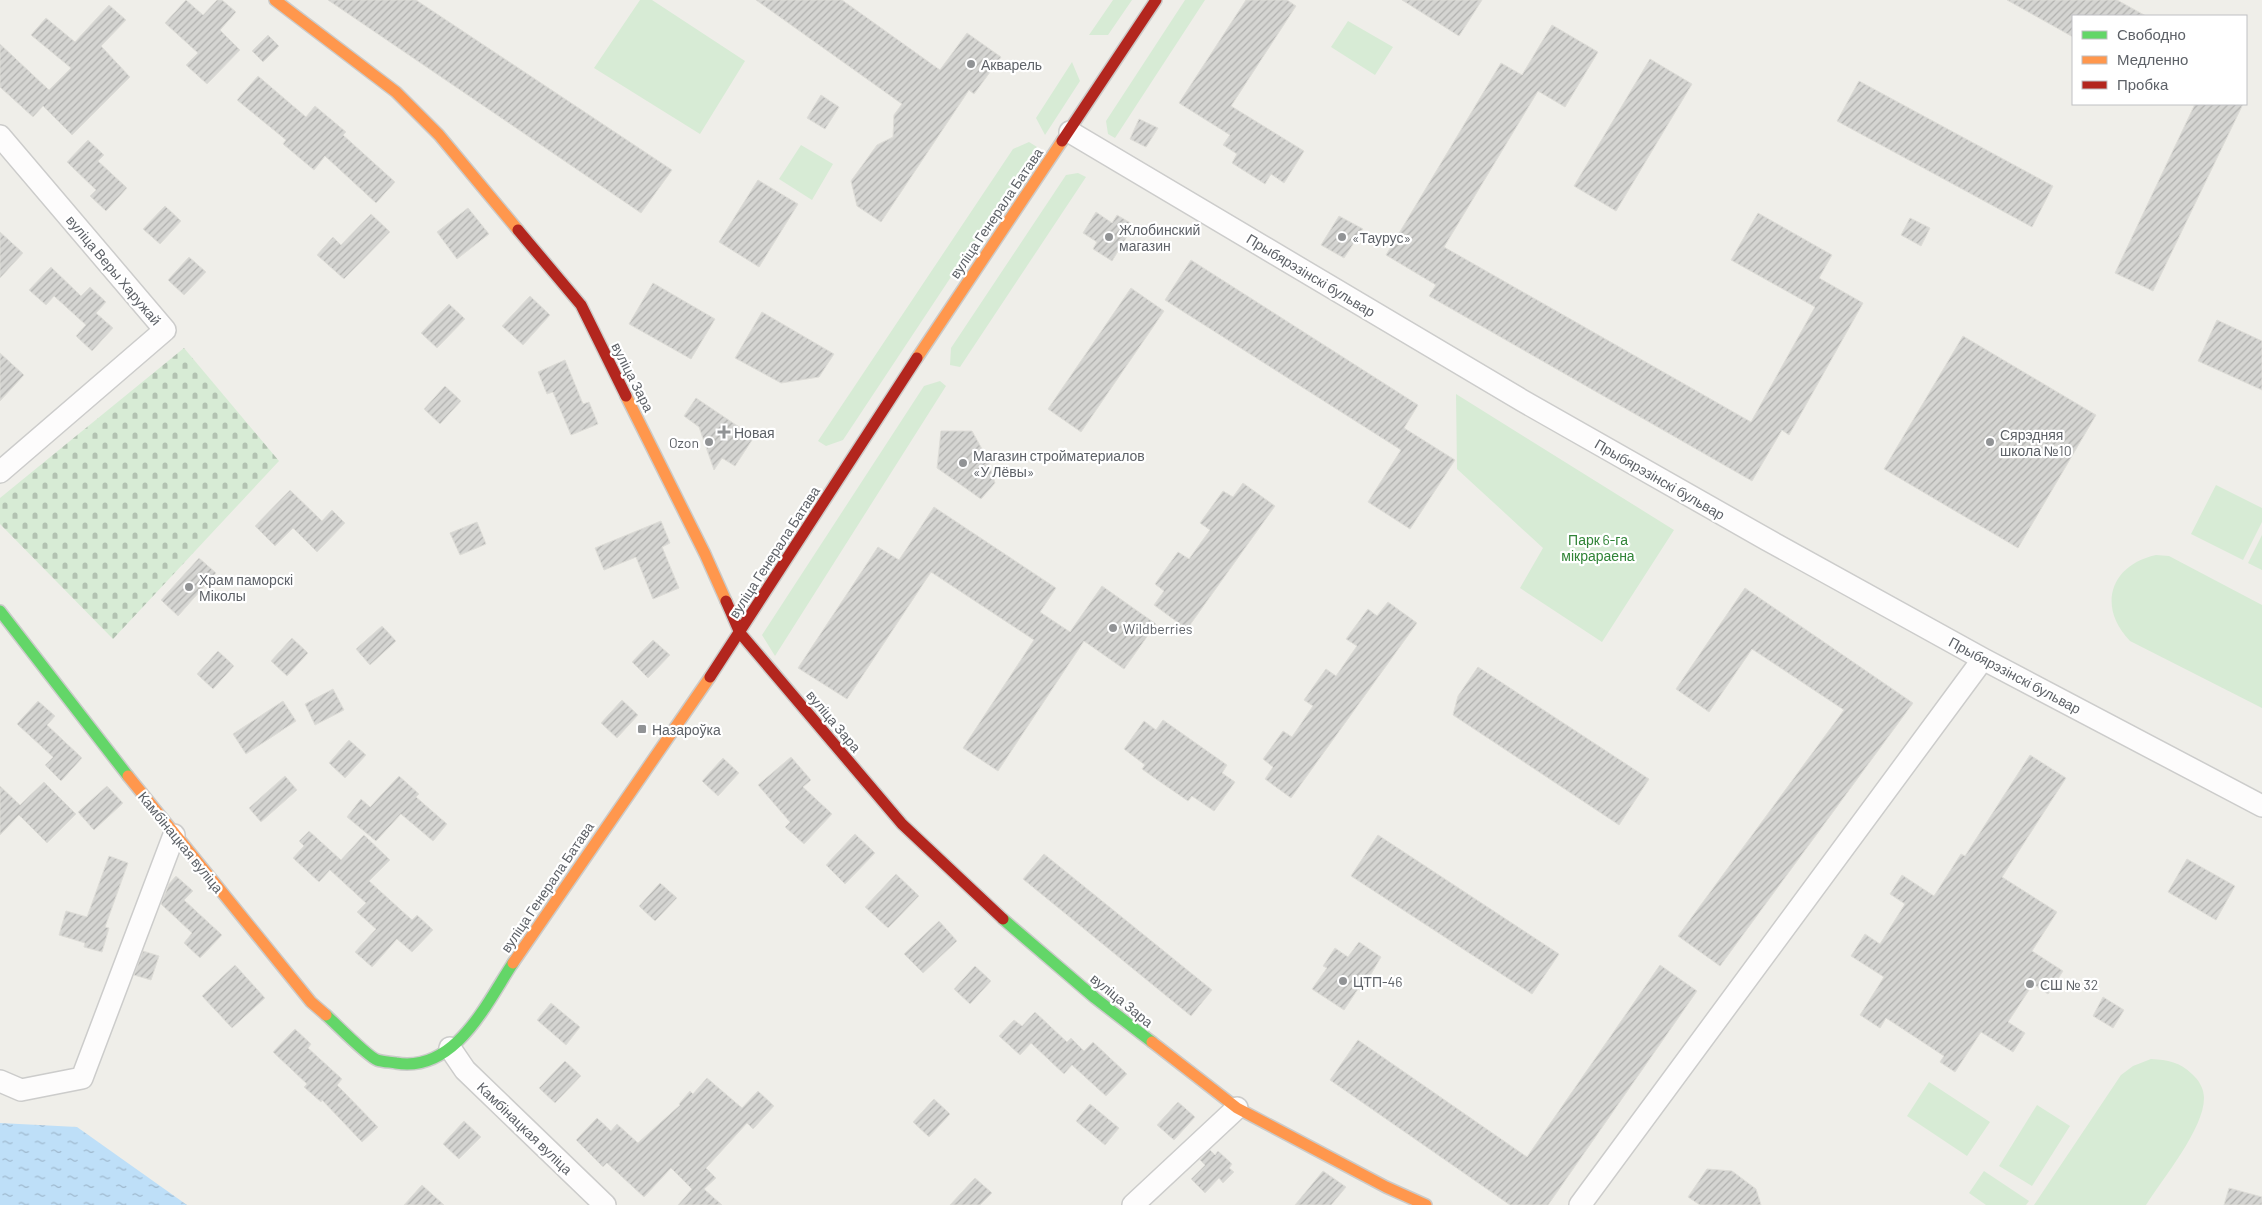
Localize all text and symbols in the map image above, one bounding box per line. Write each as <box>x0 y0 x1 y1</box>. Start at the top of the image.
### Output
legend <box>2072 15 2247 105</box>
text: Свободно <box>2117 25 2186 43</box>
text: Медленно <box>2117 50 2188 68</box>
place label: Акварель <box>981 56 1042 73</box>
marker: Акварель <box>965 58 977 70</box>
text: Пробка <box>2117 75 2169 93</box>
street label: вуліца Генерала Батава <box>946 144 1046 281</box>
street label: вуліца Веры Харужай <box>63 212 165 328</box>
place label: Жлобинский магазин <box>1119 221 1200 254</box>
place label: «Таурус» <box>1352 229 1411 246</box>
street label: Прыбярэзінскі бульвар <box>1244 230 1379 320</box>
marker: Жлобинский магазин <box>1103 231 1115 243</box>
marker: «Таурус» <box>1336 231 1348 243</box>
street label: вуліца Зара <box>608 339 658 415</box>
place label: Новая <box>734 424 775 441</box>
marker: Новая <box>718 426 730 438</box>
place label: Сярэдняя школа №10 <box>2000 426 2072 459</box>
place label: Ozon <box>669 434 699 451</box>
street label: Прыбярэзінскі бульвар <box>1592 435 1728 523</box>
marker: Ozon <box>703 436 715 448</box>
marker: Сярэдняя школа №10 <box>1984 436 1996 448</box>
place label: Магазин стройматериалов «У Лёвы» <box>973 447 1145 480</box>
marker: Магазин стройматериалов «У Лёвы» <box>957 457 969 469</box>
street label: вуліца Генерала Батава <box>725 483 823 621</box>
park label: Парк 6-га мікрараена <box>1561 531 1635 564</box>
place label: Храм паморскі Міколы <box>199 571 293 604</box>
marker: Храм паморскі Міколы <box>183 581 195 593</box>
place label: Wildberries <box>1123 620 1193 637</box>
marker: Wildberries <box>1107 622 1119 634</box>
street label: Прыбярэзінскі бульвар <box>1946 633 2084 717</box>
street label: вуліца Зара <box>803 687 865 756</box>
place label: Назароўка <box>652 721 721 738</box>
marker: Назароўка <box>636 723 648 735</box>
street label: Камбінацкая вуліца <box>135 788 227 896</box>
street label: вуліца Генерала Батава <box>497 818 597 955</box>
street label: вуліца Зара <box>1087 970 1157 1031</box>
place label: ЦТП-46 <box>1353 973 1402 990</box>
marker: ЦТП-46 <box>1337 975 1349 987</box>
place label: СШ № 32 <box>2040 976 2098 993</box>
marker: СШ № 32 <box>2024 978 2036 990</box>
street label: Камбінацкая вуліца <box>474 1078 576 1178</box>

